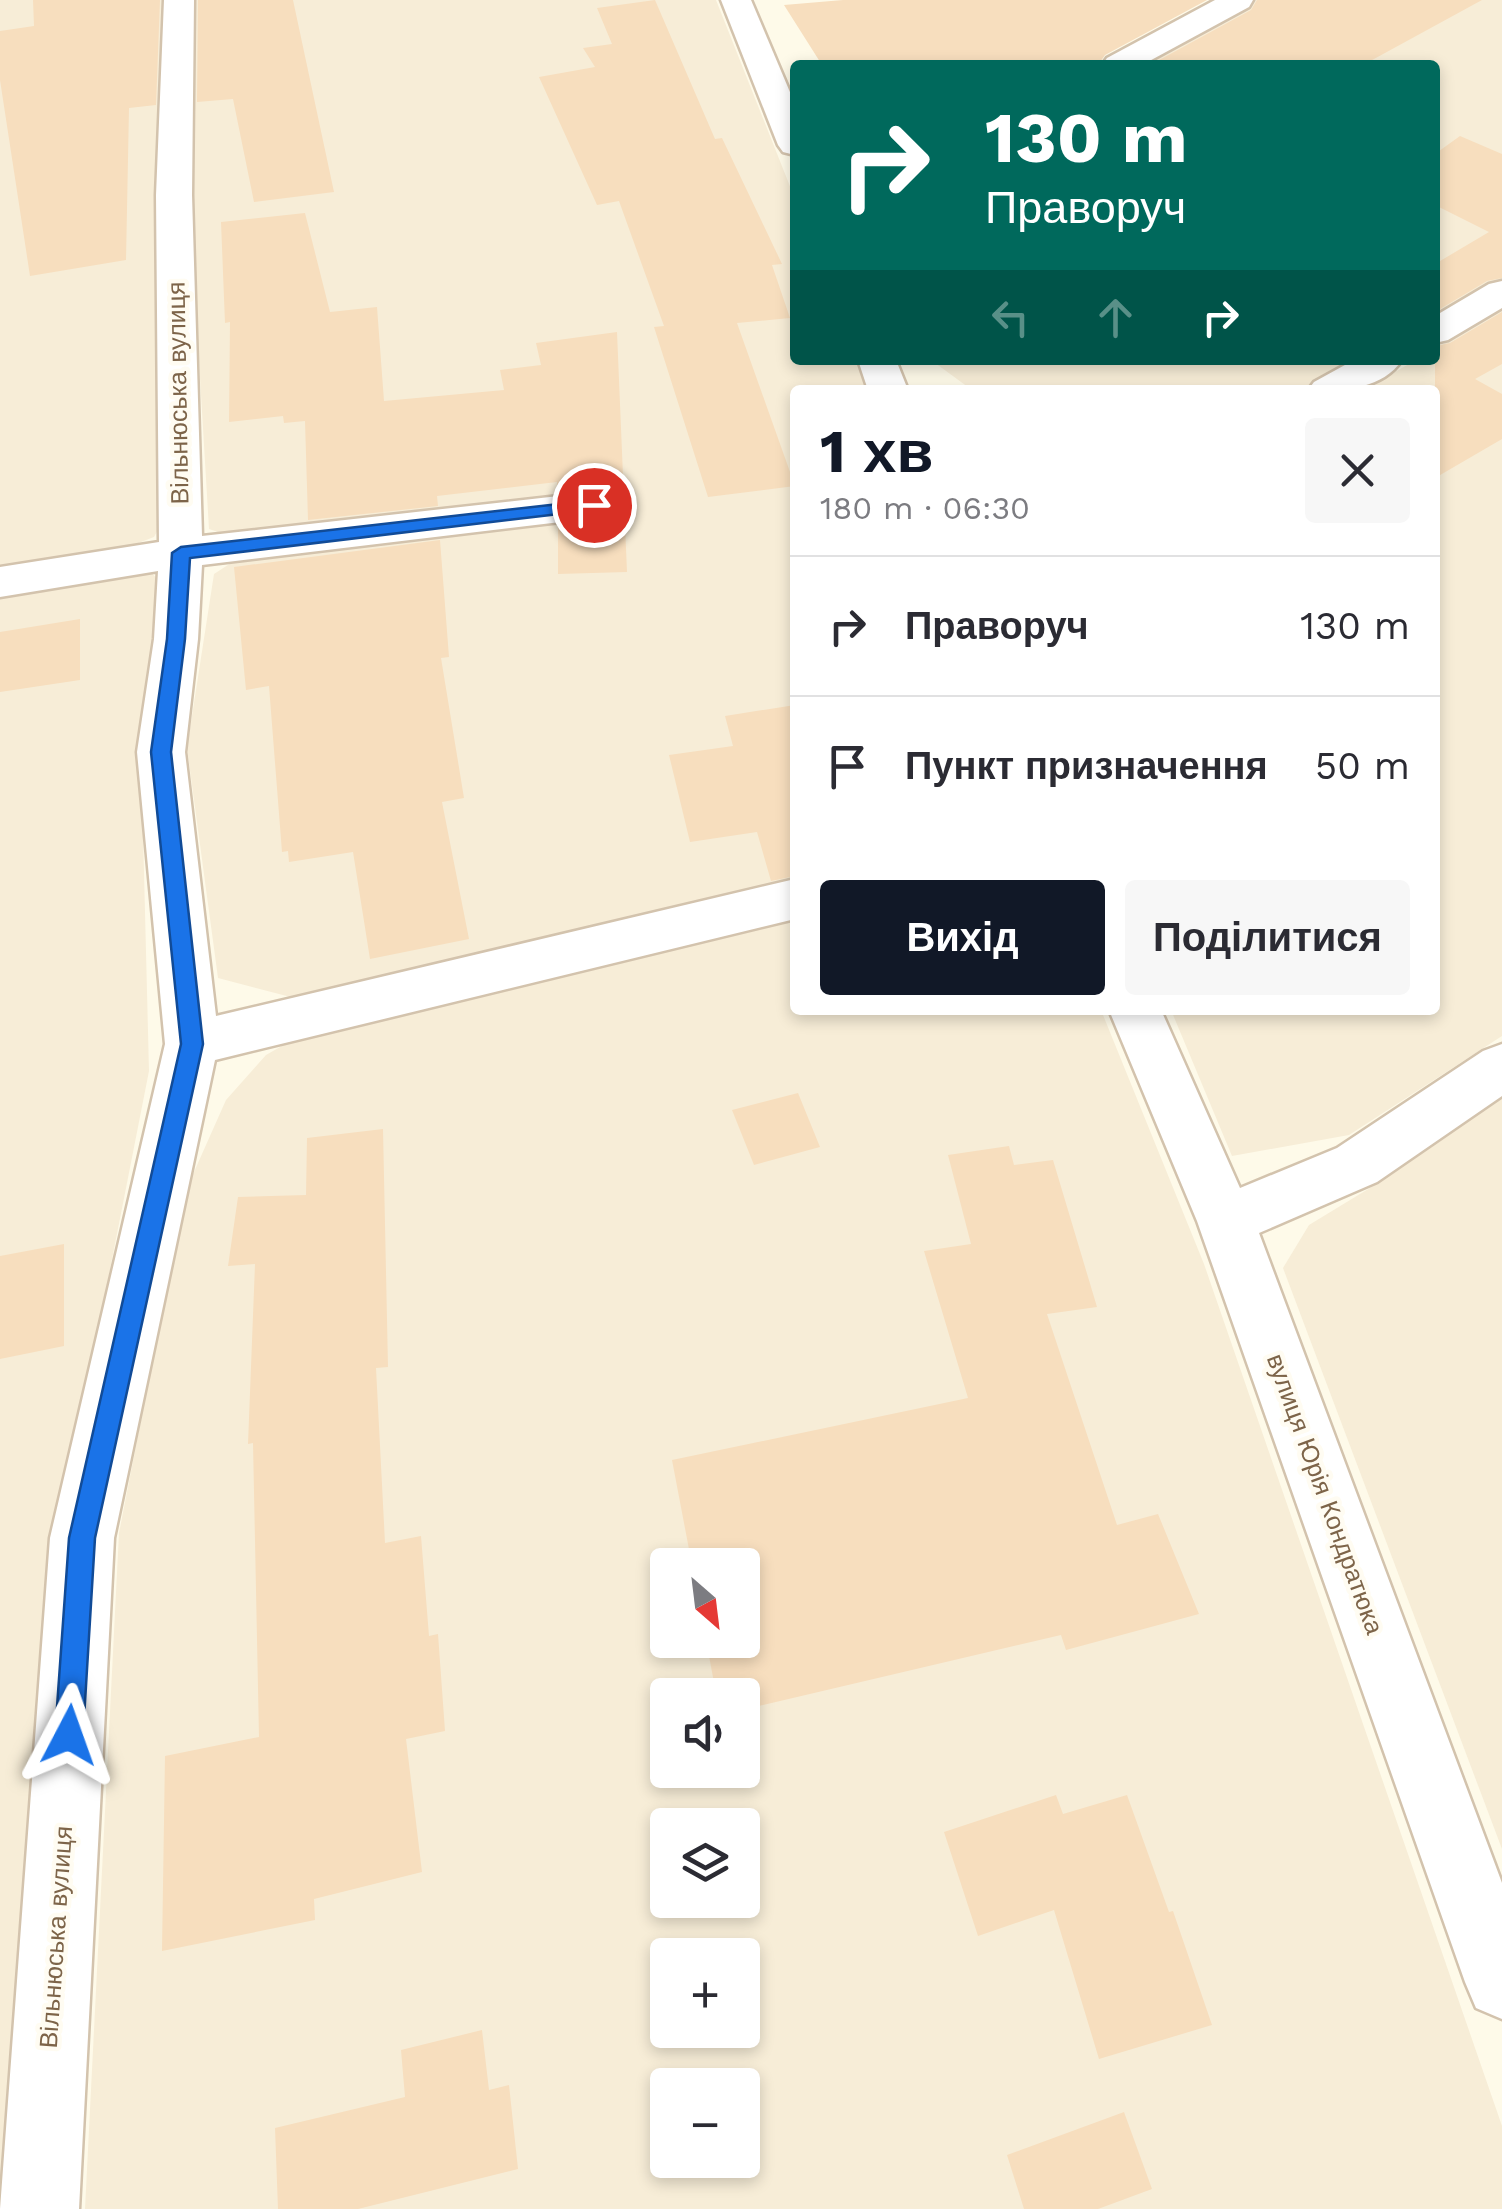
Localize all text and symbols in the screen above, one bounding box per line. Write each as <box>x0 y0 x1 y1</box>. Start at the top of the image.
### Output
text: 130 m <box>985 97 1188 179</box>
icon: right <box>820 100 950 230</box>
text: Праворуч <box>985 181 1186 234</box>
street label: Вільнюська вулиця <box>162 281 194 505</box>
icon: left <box>983 290 1038 345</box>
icon: ahead <box>1088 290 1143 345</box>
icon: right <box>1193 290 1248 345</box>
text: 1 хв <box>820 416 933 487</box>
button: close <box>1305 418 1410 523</box>
pin <box>552 463 637 548</box>
icon: arrive <box>567 478 622 533</box>
text: 180 m · 06:30 <box>820 489 1030 527</box>
icon: right <box>820 599 875 654</box>
text: Праворуч <box>905 604 1089 648</box>
text: 130 m <box>1300 604 1410 648</box>
icon: arrive <box>820 739 875 794</box>
text: Пункт призначення <box>905 744 1268 788</box>
text: 50 m <box>1315 744 1410 788</box>
button: Вихід <box>820 880 1105 995</box>
button: Поділитися <box>1125 880 1410 995</box>
street label: вулиця Юрія Кондратюка <box>1261 1350 1389 1638</box>
north arrow <box>650 1548 760 1658</box>
map controls <box>650 1548 760 2178</box>
button: sound <box>650 1678 760 1788</box>
position arrow <box>17 1683 121 1787</box>
button: layers <box>650 1808 760 1918</box>
street label: Вільнюська вулиця <box>34 1825 78 2049</box>
button: + <box>650 1938 760 2048</box>
button: − <box>650 2068 760 2178</box>

